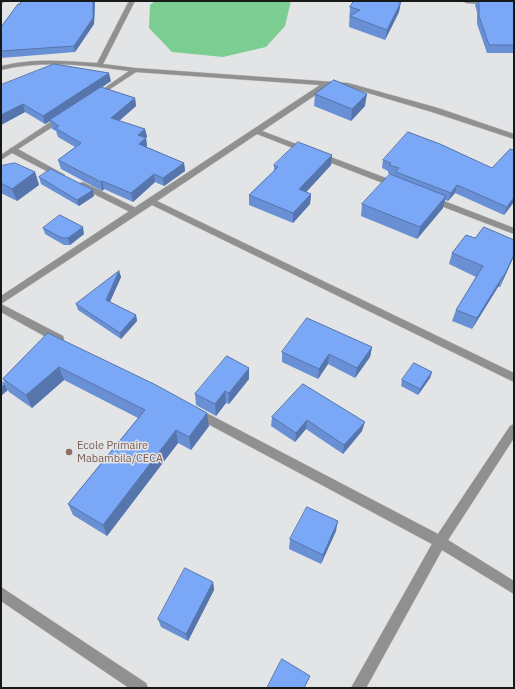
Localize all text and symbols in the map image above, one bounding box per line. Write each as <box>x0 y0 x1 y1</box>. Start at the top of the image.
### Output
place label: Ecole Primaire Mabambila/CECA <box>77 439 163 465</box>
marker: Ecole Primaire Mabambila/CECA <box>64 447 74 457</box>

